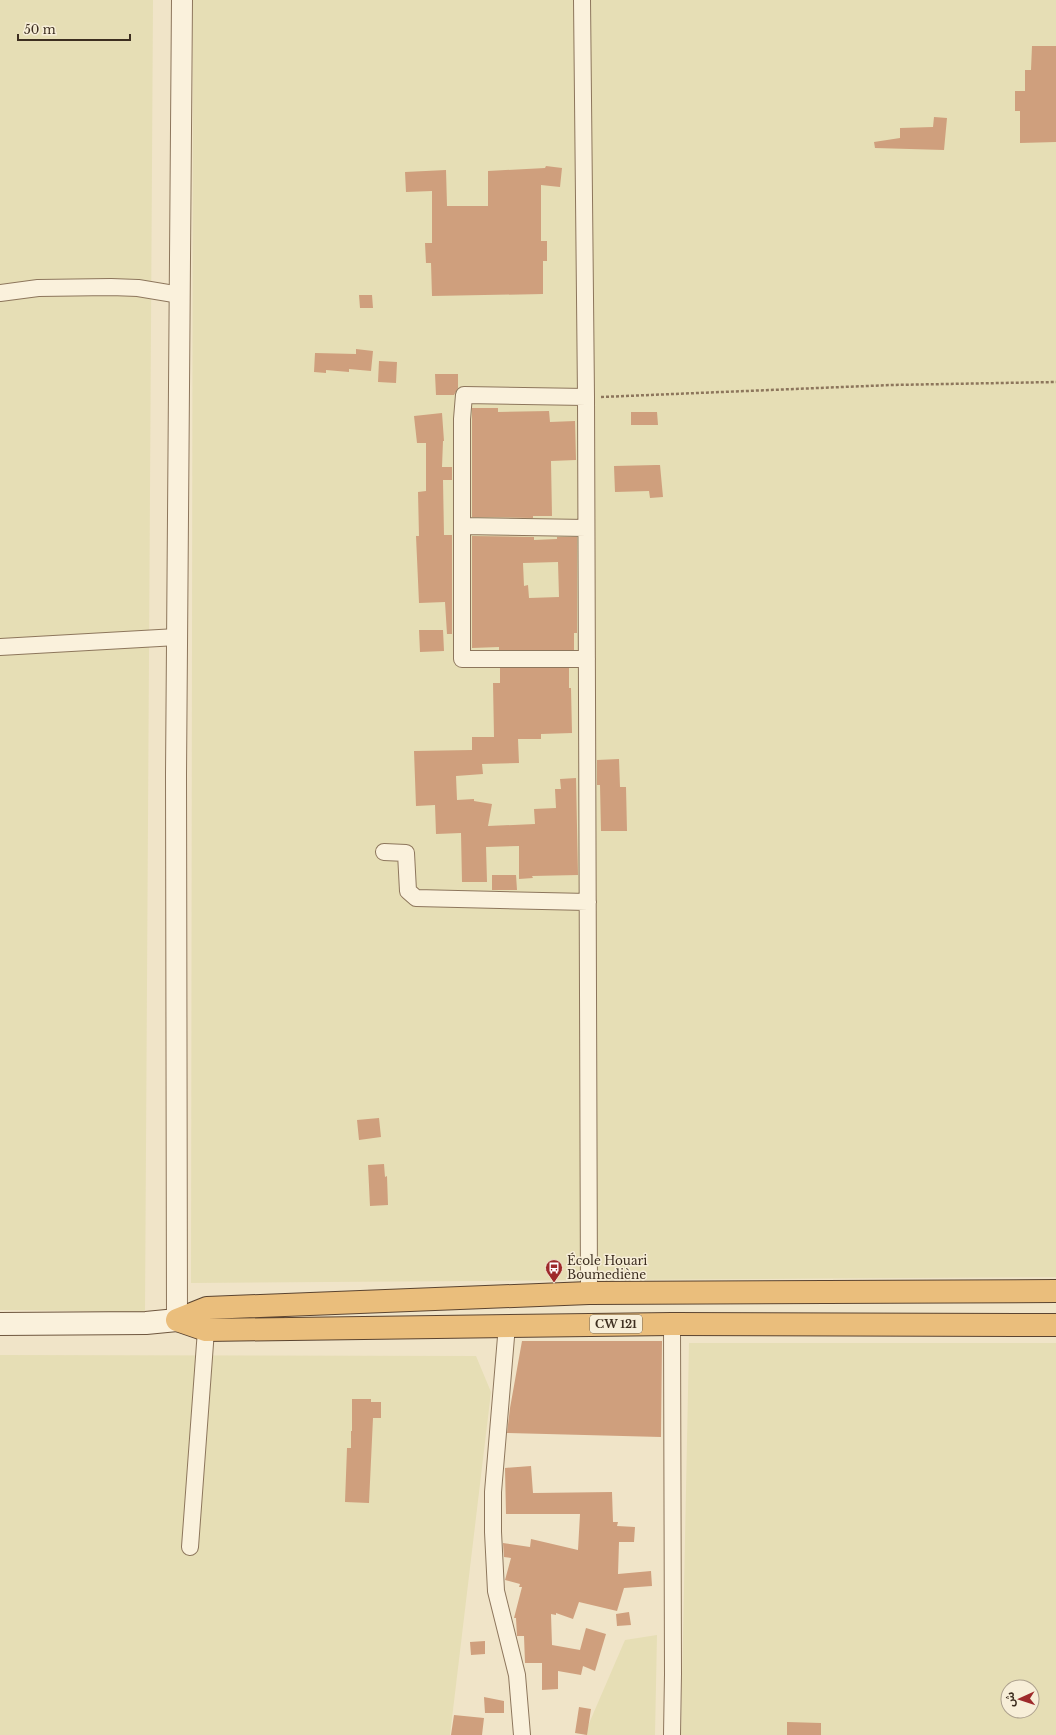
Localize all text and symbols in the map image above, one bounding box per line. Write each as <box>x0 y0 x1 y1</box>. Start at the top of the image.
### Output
scale bar <box>18 16 130 42</box>
text: 50 m <box>24 22 56 37</box>
place label: École Houari Boumediène <box>567 1252 647 1282</box>
bus stop icon: École Houari Boumediène <box>544 1258 564 1283</box>
road number: CW 121 <box>590 1315 642 1333</box>
north arrow <box>1000 1679 1040 1719</box>
text: ش <box>1003 1692 1017 1707</box>

